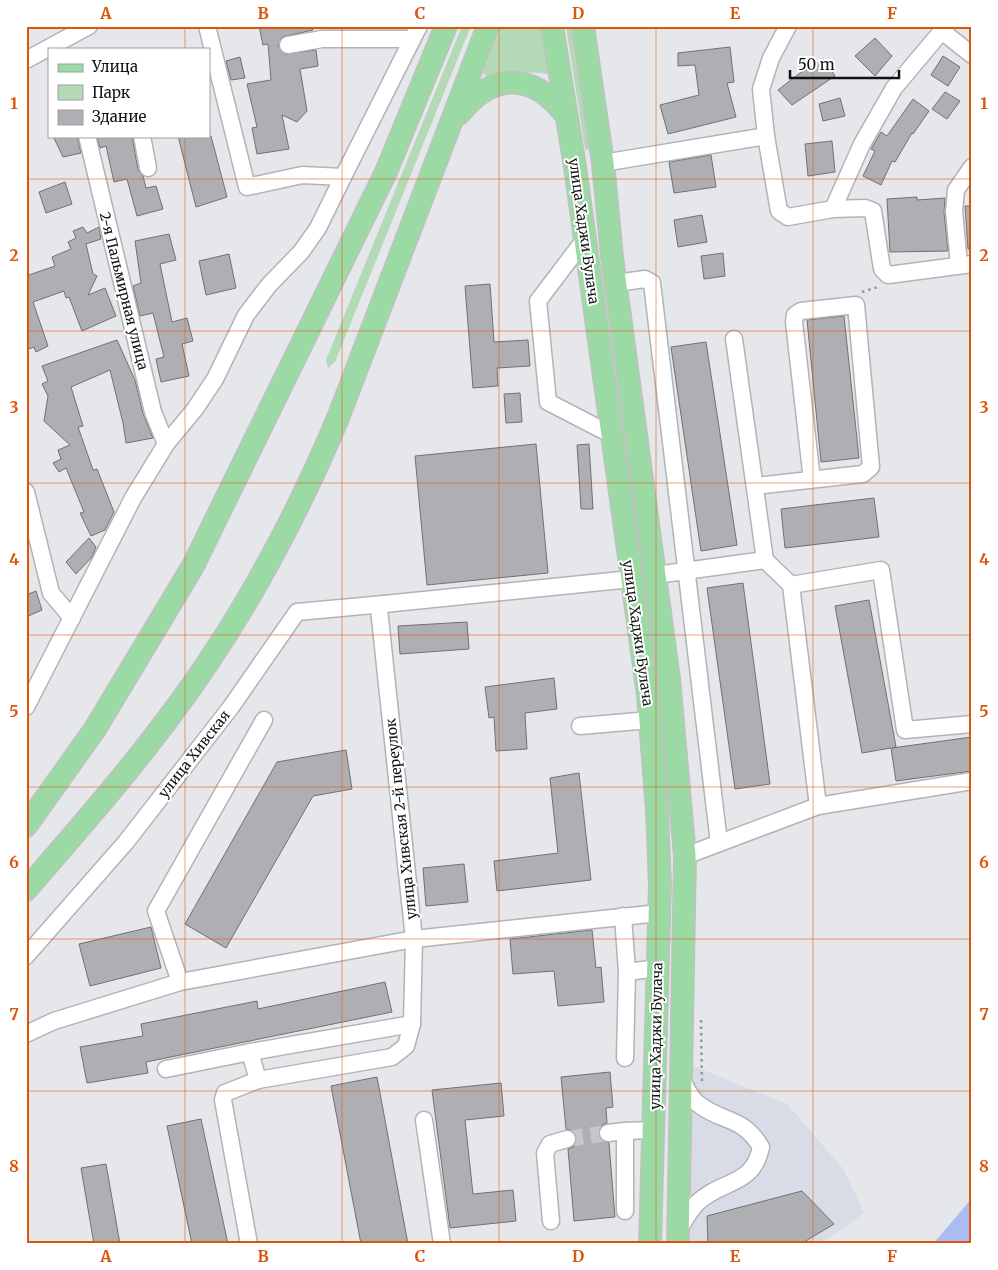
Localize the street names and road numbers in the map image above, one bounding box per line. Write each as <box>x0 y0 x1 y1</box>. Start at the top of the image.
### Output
street label: улица Хаджи Булача <box>565 157 603 306</box>
street label: 2-я Пальмирная улица <box>96 210 152 372</box>
street label: улица Хаджи Булача <box>619 559 657 708</box>
street label: улица Хивская <box>154 707 234 801</box>
street label: улица Хивская 2-й переулок <box>381 717 421 921</box>
street label: улица Хаджи Булача <box>646 962 666 1110</box>

